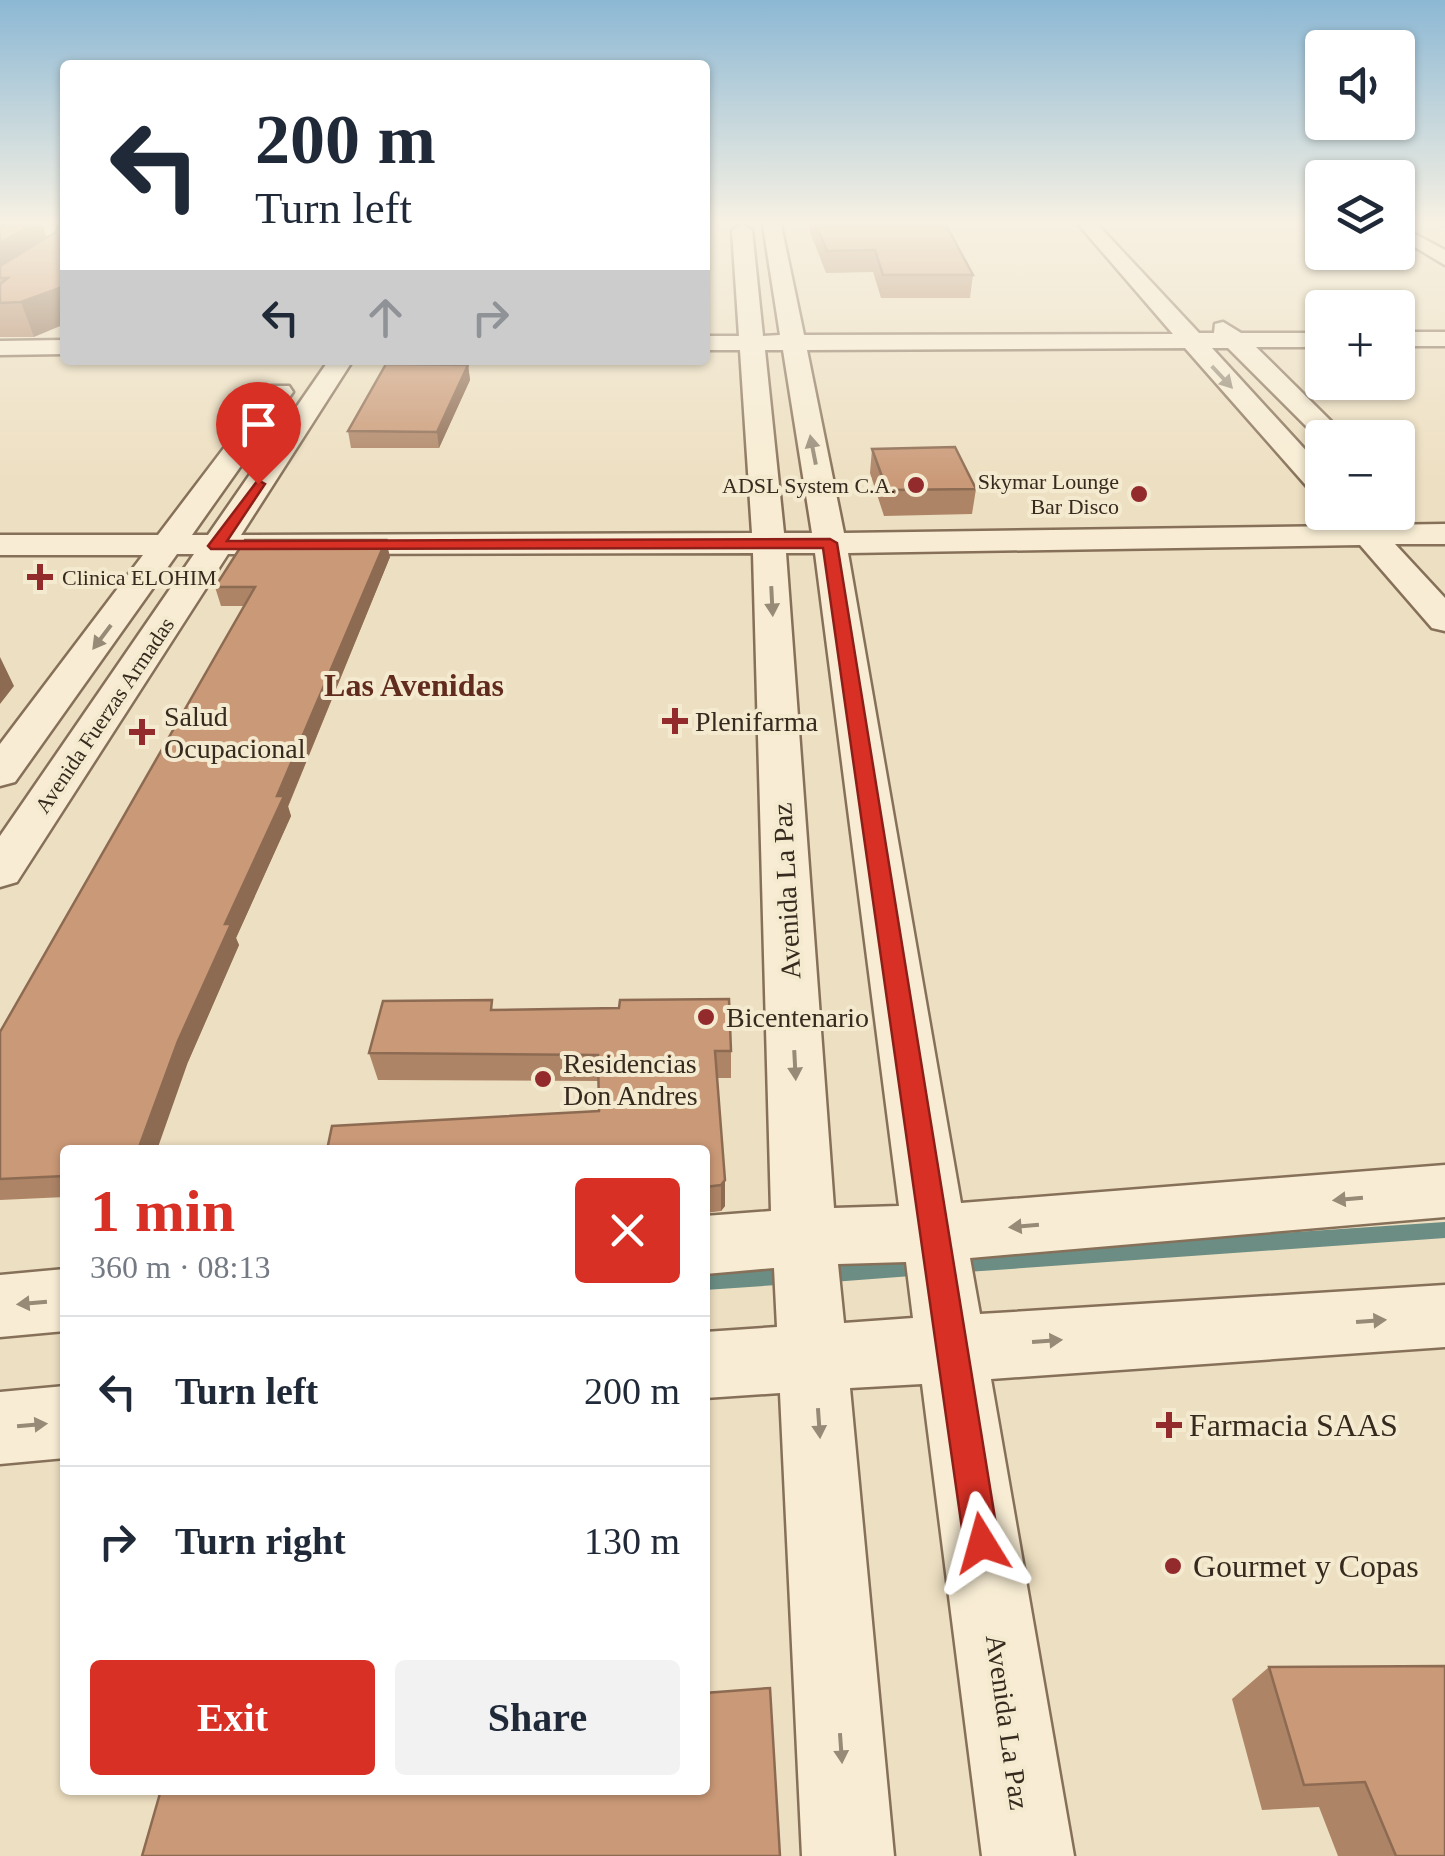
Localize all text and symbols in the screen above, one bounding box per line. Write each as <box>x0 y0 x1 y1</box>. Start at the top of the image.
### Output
map controls <box>1305 30 1415 530</box>
button: sound <box>1305 30 1415 140</box>
icon: left <box>90 100 220 230</box>
text: 200 m <box>255 101 436 178</box>
button: layers <box>1305 160 1415 270</box>
text: Turn left <box>255 183 412 233</box>
icon: left <box>253 290 308 345</box>
icon: ahead <box>358 290 413 345</box>
icon: right <box>463 290 518 345</box>
button: + <box>1305 290 1415 400</box>
one-way arrow <box>1210 365 1233 389</box>
pin <box>216 382 301 485</box>
icon: arrive <box>231 397 286 452</box>
button: − <box>1305 420 1415 530</box>
one-way arrow <box>804 434 820 465</box>
place label: Skymar Lounge Bar Disco <box>978 469 1119 519</box>
place label: ADSL System C.A. <box>722 473 896 498</box>
marker: ADSL System C.A. <box>905 474 927 496</box>
marker: Skymar Lounge Bar Disco <box>1128 483 1150 505</box>
marker: Clinica ELOHIM <box>27 564 53 590</box>
place label: Clinica ELOHIM <box>62 565 217 590</box>
one-way arrow <box>764 585 780 617</box>
street label: Avenida Fuerzas Armadas <box>30 613 179 818</box>
one-way arrow <box>92 624 112 650</box>
district label: Las Avenidas <box>324 667 504 703</box>
place label: Salud Ocupacional <box>164 701 306 764</box>
place label: Plenifarma <box>695 706 818 737</box>
marker: Plenifarma <box>664 710 686 732</box>
marker: Salud Ocupacional <box>129 719 155 745</box>
street label: Avenida La Paz <box>766 802 807 980</box>
place label: Bicentenario <box>726 1002 869 1033</box>
marker: Bicentenario <box>695 1006 717 1028</box>
place label: Residencias Don Andres <box>563 1048 698 1111</box>
one-way arrow <box>787 1050 803 1082</box>
marker: Residencias Don Andres <box>532 1068 554 1090</box>
text: 1 min <box>90 1178 235 1244</box>
button: close <box>575 1178 680 1283</box>
one-way arrow <box>1331 1191 1363 1207</box>
one-way arrow <box>1008 1218 1039 1234</box>
text: 360 m · 08:13 <box>90 1249 270 1285</box>
one-way arrow <box>16 1296 48 1312</box>
one-way arrow <box>1356 1312 1387 1328</box>
one-way arrow <box>1031 1333 1063 1349</box>
icon: left <box>90 1364 145 1419</box>
text: Turn left <box>175 1370 318 1412</box>
text: 200 m <box>584 1370 680 1412</box>
place label: Farmacia SAAS <box>1189 1407 1398 1443</box>
one-way arrow <box>811 1408 827 1440</box>
marker: Farmacia SAAS <box>1158 1414 1180 1436</box>
one-way arrow <box>17 1417 49 1433</box>
position arrow <box>930 1491 1034 1595</box>
icon: right <box>90 1514 145 1569</box>
text: Turn right <box>175 1520 346 1562</box>
text: 130 m <box>584 1520 680 1562</box>
place label: Gourmet y Copas <box>1193 1548 1419 1584</box>
marker: Gourmet y Copas <box>1162 1555 1184 1577</box>
street label: Avenida La Paz <box>980 1632 1035 1812</box>
button: Exit <box>90 1660 375 1775</box>
button: Share <box>395 1660 680 1775</box>
one-way arrow <box>833 1732 849 1764</box>

